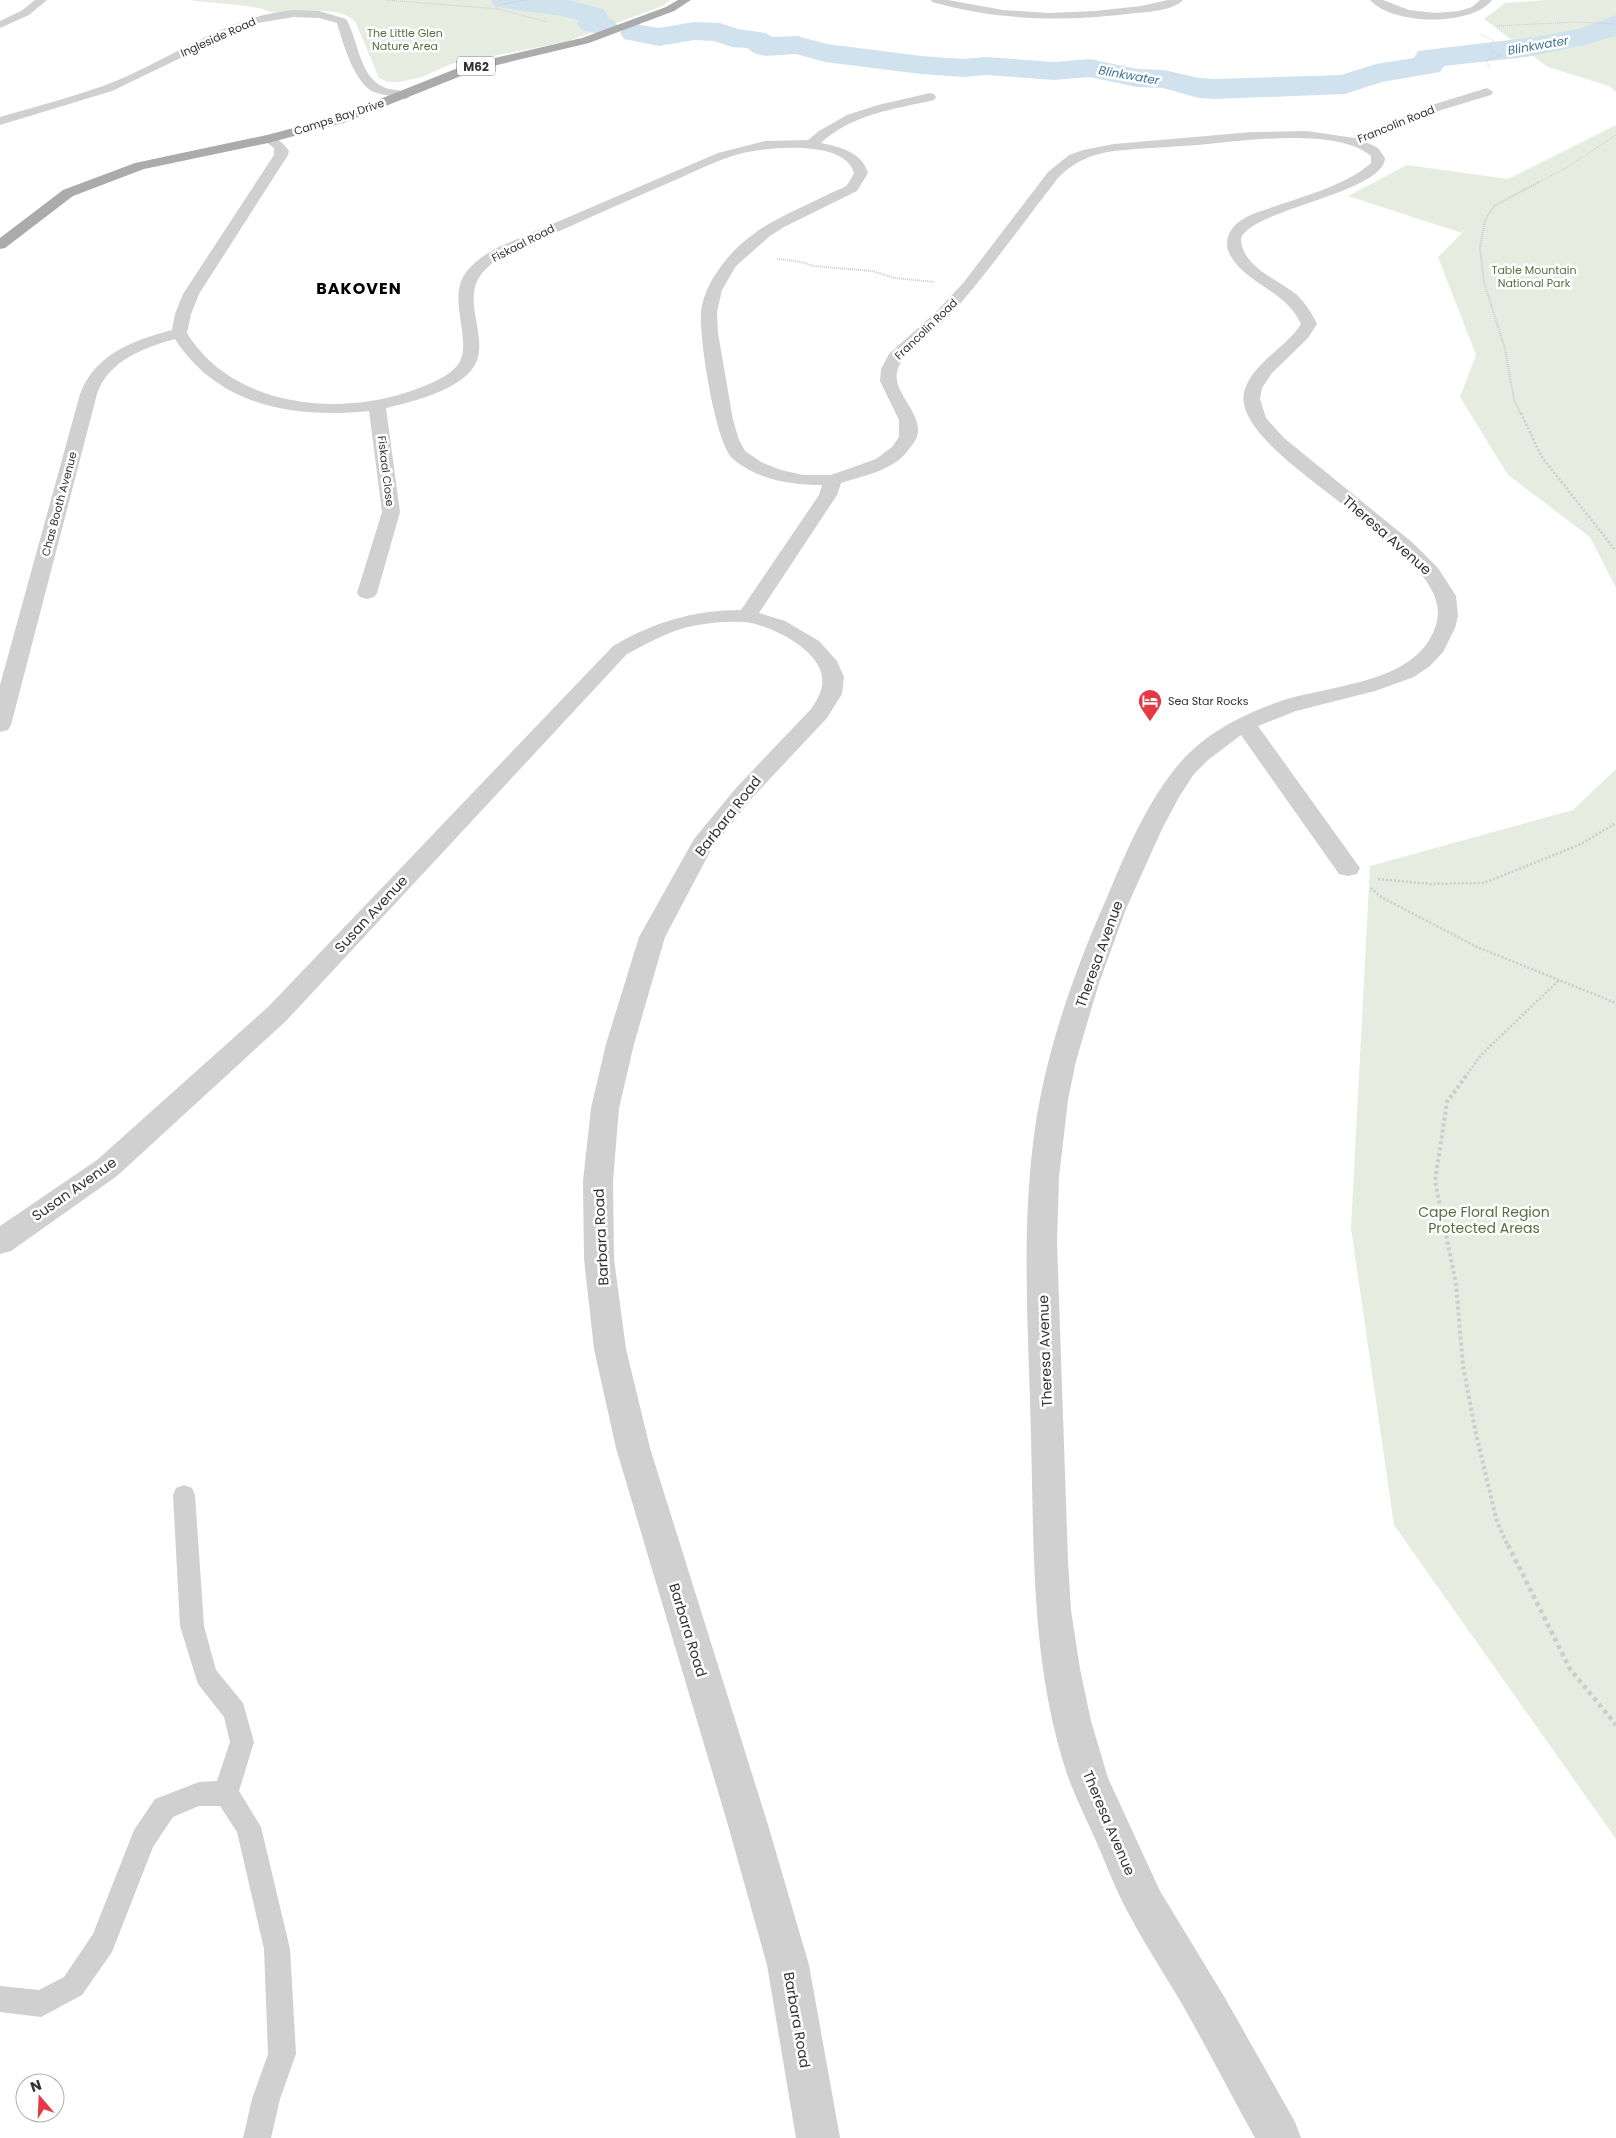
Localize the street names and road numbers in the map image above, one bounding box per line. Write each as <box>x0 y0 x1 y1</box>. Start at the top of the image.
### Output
street label: Ingleside Road <box>178 13 258 61</box>
road number: M62 <box>457 56 495 76</box>
street label: Camps Bay Drive <box>292 95 386 139</box>
street label: Francolin Road <box>1355 101 1437 147</box>
street label: Fiskaal Road <box>489 220 557 266</box>
street label: Francolin Road <box>891 295 961 363</box>
street label: Fiskaal Close <box>374 435 398 507</box>
street label: Chas Booth Avenue <box>37 450 81 558</box>
street label: Theresa Avenue <box>1338 491 1436 580</box>
street label: Barbara Road <box>690 772 766 860</box>
street label: Susan Avenue <box>330 871 412 957</box>
street label: Theresa Avenue <box>1070 898 1128 1010</box>
street label: Susan Avenue <box>28 1152 121 1226</box>
street label: Barbara Road <box>588 1188 614 1286</box>
street label: Theresa Avenue <box>1033 1294 1057 1407</box>
street label: Barbara Road <box>664 1581 712 1679</box>
street label: Theresa Avenue <box>1078 1767 1140 1879</box>
street label: Barbara Road <box>779 1970 815 2070</box>

